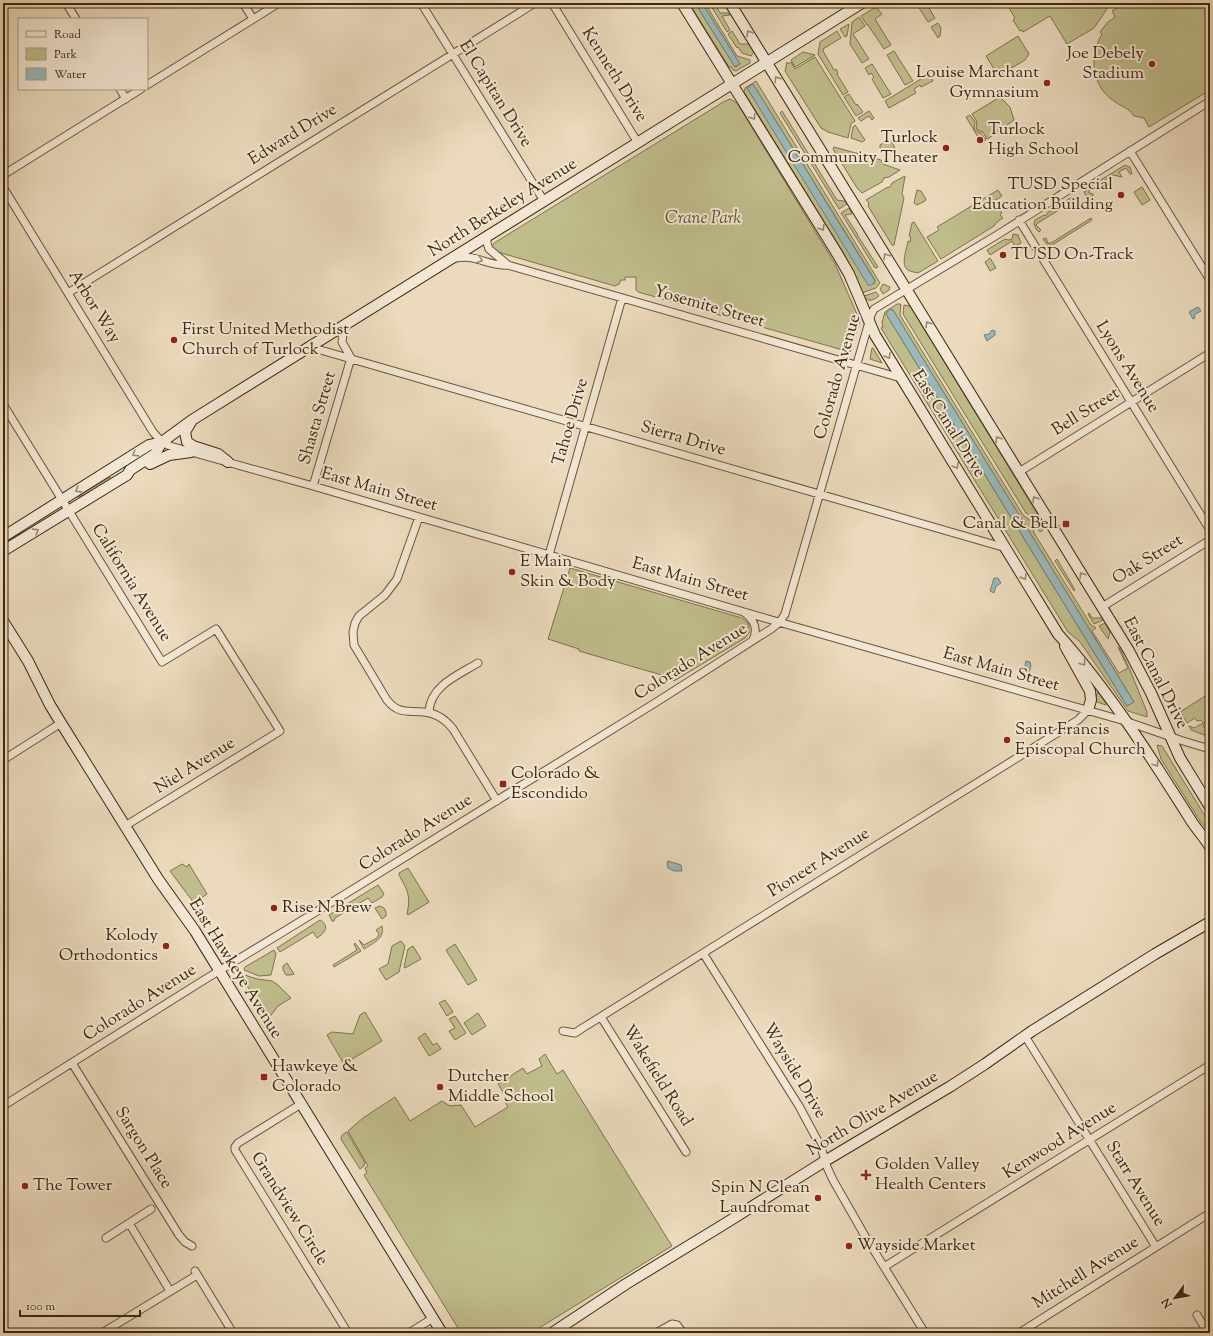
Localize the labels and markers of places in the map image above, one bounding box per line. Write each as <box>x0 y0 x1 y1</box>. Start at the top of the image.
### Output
place label: Joe Debely Stadium <box>1066 42 1145 86</box>
marker: Joe Debely Stadium <box>1147 59 1157 69</box>
place label: Louise Marchant Gymnasium <box>916 61 1039 105</box>
marker: Louise Marchant Gymnasium <box>1042 78 1052 88</box>
place label: Turlock High School <box>988 118 1079 162</box>
place label: Turlock Community Theater <box>788 126 939 170</box>
marker: Turlock High School <box>975 135 985 145</box>
marker: Turlock Community Theater <box>941 143 951 153</box>
place label: TUSD Special Education Building <box>972 173 1113 217</box>
marker: TUSD Special Education Building <box>1116 190 1126 200</box>
place label: TUSD On-Track <box>1011 243 1134 267</box>
marker: TUSD On-Track <box>998 250 1008 260</box>
place label: First United Methodist Church of Turlock <box>182 318 349 362</box>
marker: First United Methodist Church of Turlock <box>169 335 179 345</box>
place label: Canal & Bell <box>963 512 1058 536</box>
marker: Canal & Bell <box>1061 519 1071 529</box>
place label: E Main Skin & Body <box>520 550 616 594</box>
marker: E Main Skin & Body <box>507 567 517 577</box>
place label: Saint Francis Episcopal Church <box>1015 718 1146 762</box>
marker: Saint Francis Episcopal Church <box>1002 735 1012 745</box>
place label: Colorado & Escondido <box>511 762 601 806</box>
marker: Colorado & Escondido <box>498 779 508 789</box>
place label: Rise N Brew <box>282 896 372 920</box>
marker: Rise N Brew <box>269 903 279 913</box>
place label: Kolody Orthodontics <box>59 924 159 968</box>
marker: Kolody Orthodontics <box>161 941 171 951</box>
place label: Hawkeye & Colorado <box>272 1055 359 1099</box>
place label: Dutcher Middle School <box>448 1065 555 1109</box>
marker: Hawkeye & Colorado <box>259 1072 269 1082</box>
marker: Dutcher Middle School <box>435 1082 445 1092</box>
place label: Golden Valley Health Centers <box>875 1153 986 1197</box>
marker: Golden Valley Health Centers <box>860 1169 872 1181</box>
place label: The Tower <box>33 1174 113 1198</box>
place label: Spin N Clean Laundromat <box>711 1176 810 1220</box>
marker: The Tower <box>20 1181 30 1191</box>
marker: Spin N Clean Laundromat <box>813 1193 823 1203</box>
place label: Wayside Market <box>857 1234 976 1258</box>
marker: Wayside Market <box>844 1241 854 1251</box>

